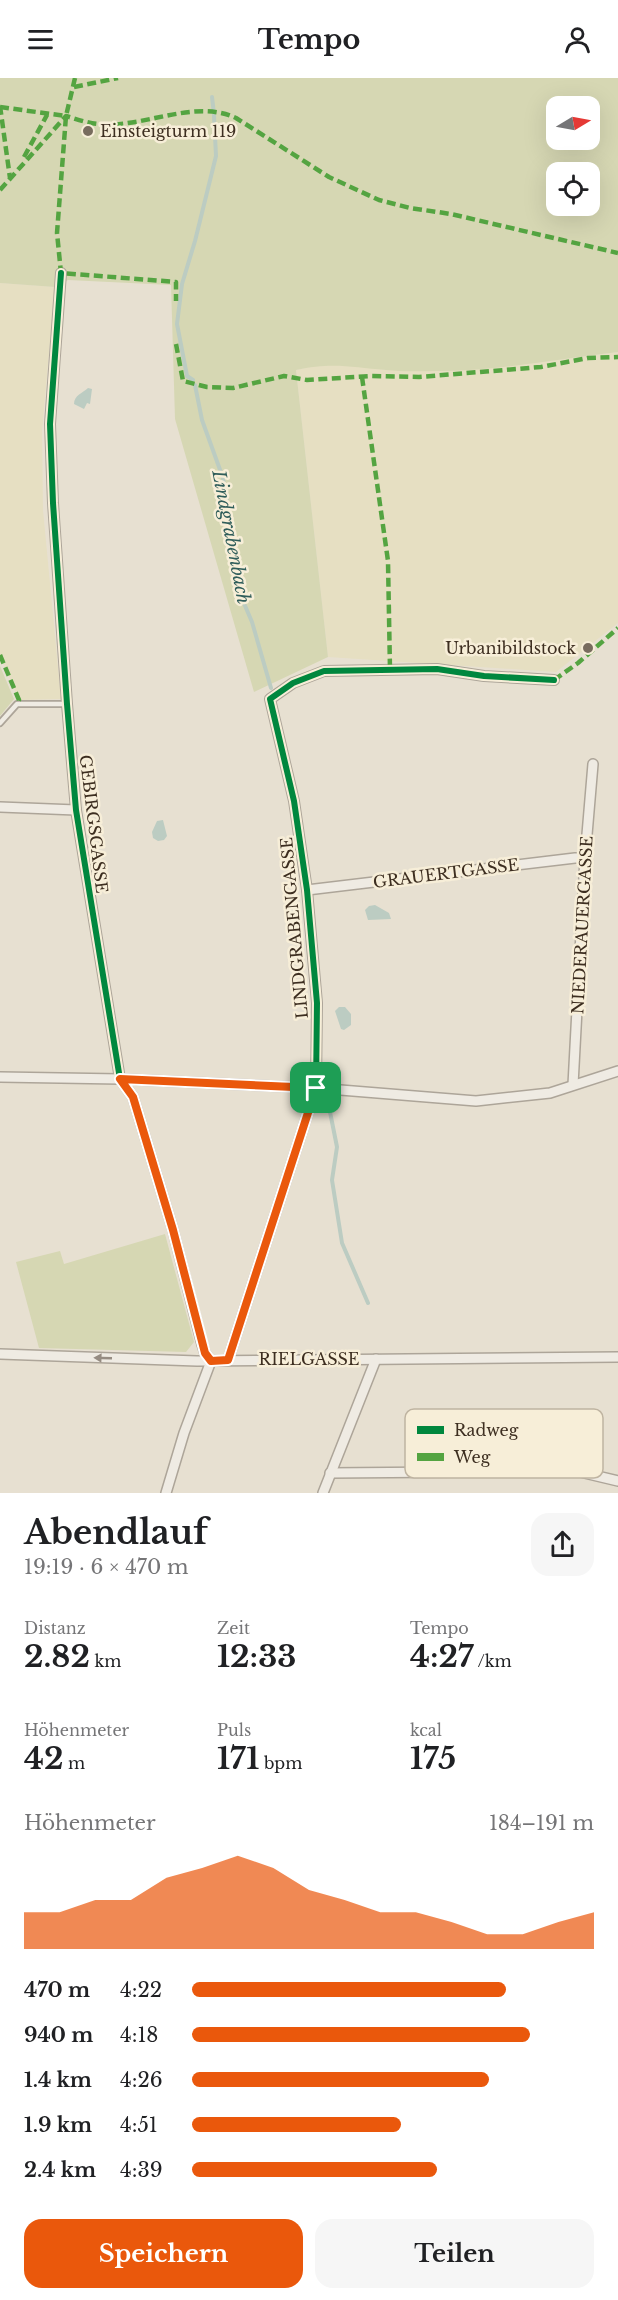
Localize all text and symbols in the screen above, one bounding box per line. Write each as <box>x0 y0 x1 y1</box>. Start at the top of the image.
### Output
icon: menu <box>24 23 57 56</box>
text: Tempo <box>258 23 360 56</box>
icon: person <box>561 23 594 56</box>
north arrow <box>546 96 600 150</box>
map controls <box>546 96 600 216</box>
place label: Einsteigturm 119 <box>100 121 236 141</box>
marker: Einsteigturm 119 <box>81 124 95 138</box>
button: locate <box>546 162 600 216</box>
water label: Lindgrabenbach <box>207 467 255 606</box>
place label: Urbanibildstock <box>445 638 576 658</box>
marker: Urbanibildstock <box>581 641 595 655</box>
street label: GEBIRGSGASSE <box>76 754 112 894</box>
street label: NIEDERAUERGASSE <box>567 835 597 1015</box>
street label: LINDGRABENGASSE <box>276 836 312 1020</box>
street label: GRAUERTGASSE <box>372 854 520 892</box>
pin <box>290 1062 341 1113</box>
icon: arrive <box>299 1071 332 1104</box>
street label: RIELGASSE <box>259 1349 359 1369</box>
one-way arrow <box>93 1353 112 1362</box>
legend <box>405 1409 603 1478</box>
text: Radweg <box>454 1420 519 1440</box>
text: Weg <box>453 1447 491 1467</box>
text: Abendlauf <box>24 1512 208 1553</box>
button: share <box>531 1513 594 1576</box>
text: 19:19 · 6 × 470 m <box>24 1555 188 1579</box>
text: Distanz <box>24 1618 86 1638</box>
text: Zeit <box>217 1618 250 1638</box>
text: Tempo <box>410 1618 469 1638</box>
text: 2.82 <box>24 1638 90 1675</box>
text: 12:33 <box>217 1638 296 1675</box>
text: 4:27 <box>410 1638 473 1675</box>
text: km <box>90 1651 122 1671</box>
text: /km <box>473 1651 512 1671</box>
text: Höhenmeter <box>24 1720 129 1740</box>
text: Puls <box>217 1720 251 1740</box>
text: kcal <box>410 1720 442 1740</box>
text: 42 <box>24 1740 63 1777</box>
text: 171 <box>217 1740 259 1777</box>
text: 175 <box>410 1740 456 1777</box>
text: m <box>63 1753 85 1773</box>
text: bpm <box>259 1753 302 1773</box>
text: Höhenmeter <box>24 1811 156 1835</box>
text: 184–191 m <box>489 1811 594 1835</box>
text: 470 m <box>24 1978 90 2002</box>
text: 4:22 <box>120 1978 162 2002</box>
text: 940 m <box>24 2023 93 2047</box>
text: 4:18 <box>120 2023 158 2047</box>
text: 1.4 km <box>24 2068 92 2092</box>
text: 4:26 <box>120 2068 163 2092</box>
text: 1.9 km <box>24 2113 92 2137</box>
text: 4:51 <box>120 2113 158 2137</box>
text: 2.4 km <box>24 2158 96 2182</box>
text: 4:39 <box>120 2158 163 2182</box>
button: Speichern <box>24 2219 303 2288</box>
button: Teilen <box>315 2219 594 2288</box>

